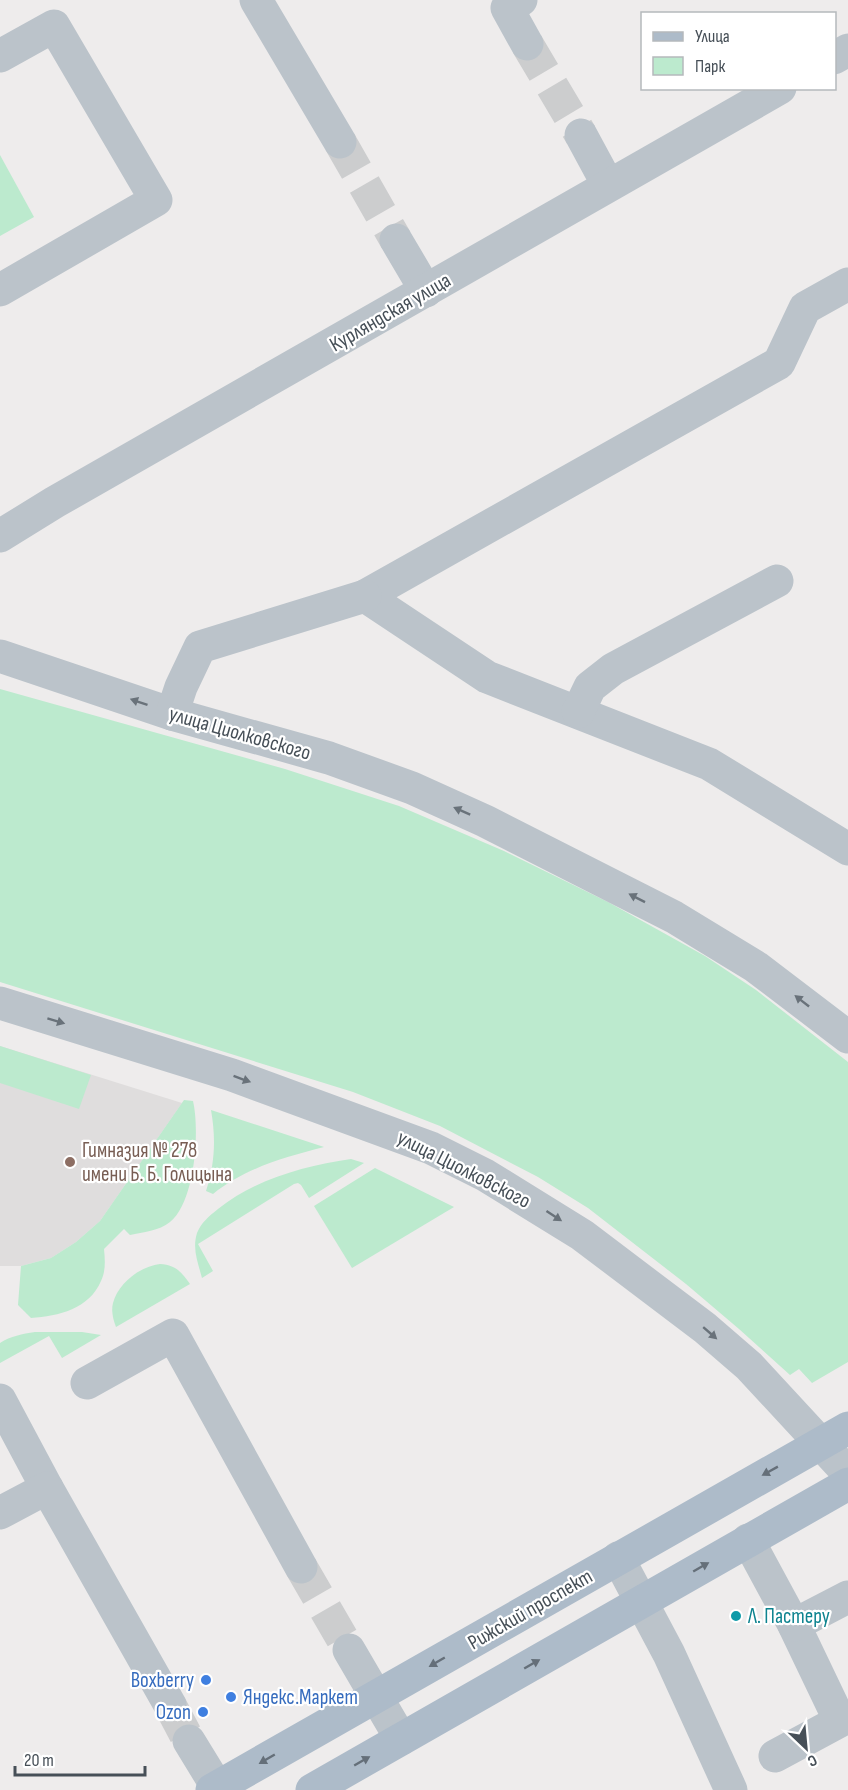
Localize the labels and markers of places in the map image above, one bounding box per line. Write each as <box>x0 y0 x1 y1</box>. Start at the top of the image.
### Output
place label: Гимназия № 278 имени Б. Б. Голицына <box>82 1138 232 1187</box>
marker: Гимназия № 278 имени Б. Б. Голицына <box>63 1155 77 1169</box>
place label: Л. Пастеру <box>747 1604 830 1629</box>
marker: Л. Пастеру <box>729 1609 743 1623</box>
place label: Boxberry <box>131 1668 194 1693</box>
marker: Boxberry <box>199 1673 213 1687</box>
place label: Яндекс.Маркет <box>243 1685 358 1710</box>
marker: Яндекс.Маркет <box>224 1690 238 1704</box>
place label: Ozon <box>156 1700 191 1725</box>
marker: Ozon <box>196 1705 210 1719</box>

